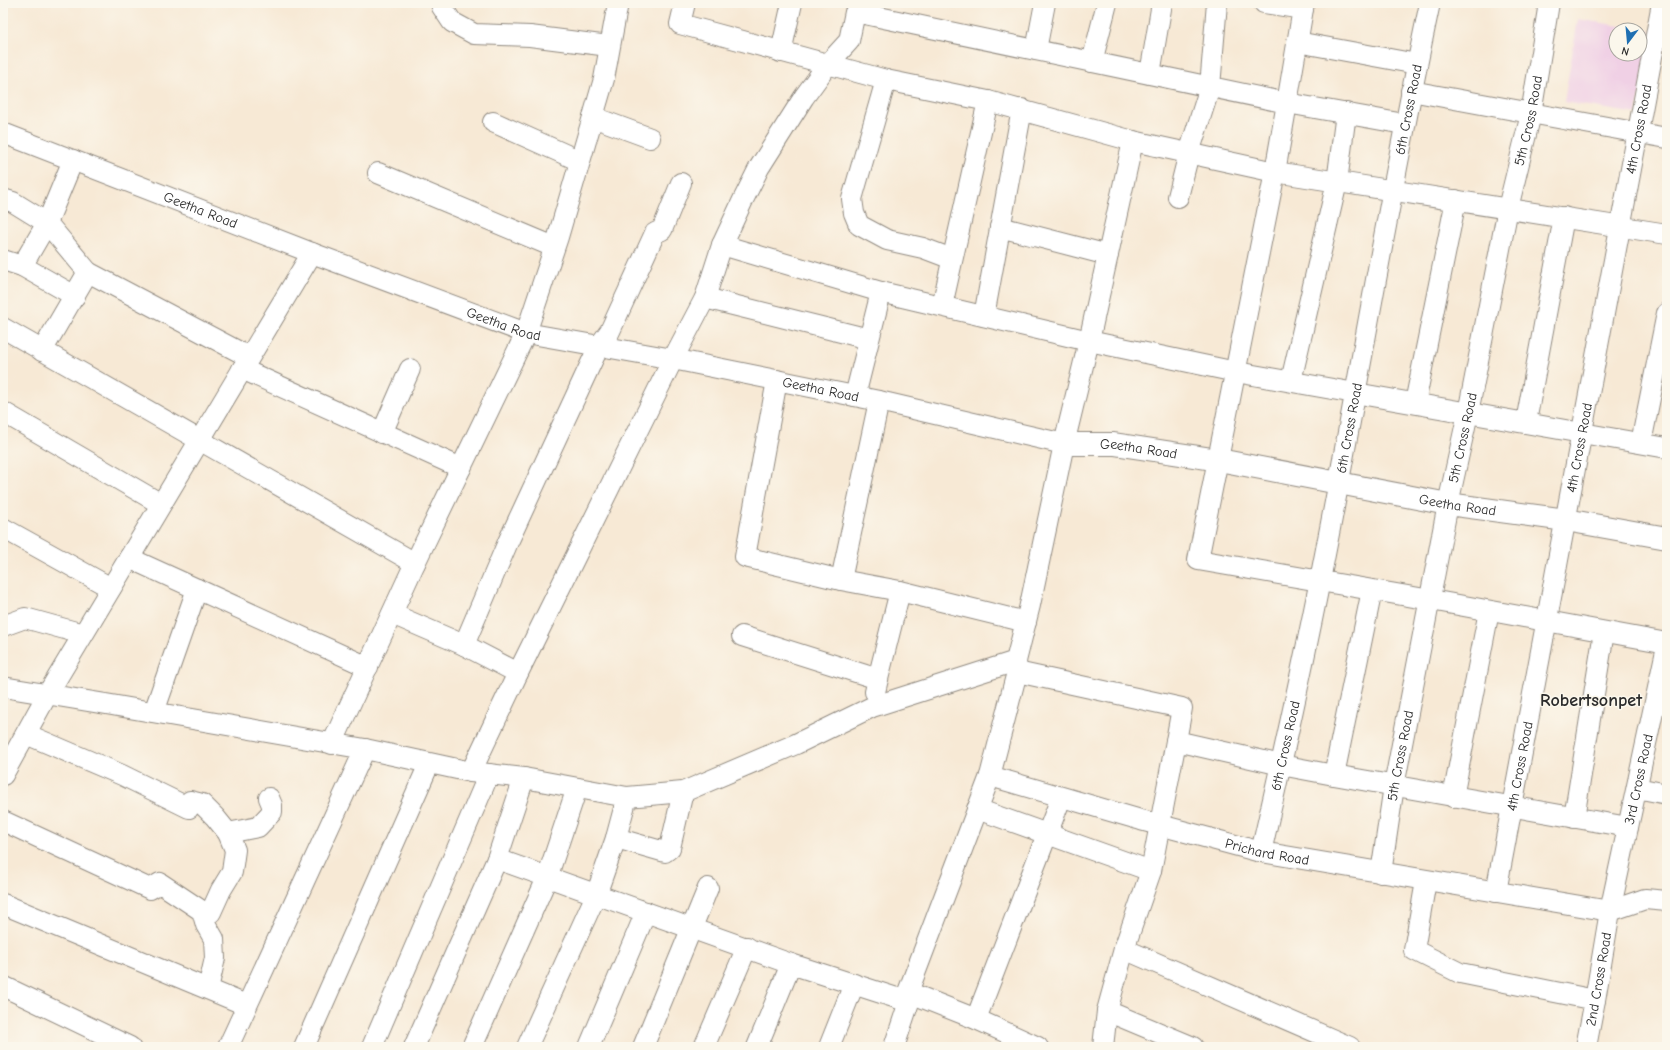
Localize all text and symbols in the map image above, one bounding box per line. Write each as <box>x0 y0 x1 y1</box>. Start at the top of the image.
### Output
north arrow <box>1608 22 1648 62</box>
text: N <box>1620 44 1631 58</box>
street label: 6th Cross Road <box>1391 63 1425 156</box>
street label: 5th Cross Road <box>1510 74 1546 167</box>
street label: 4th Cross Road <box>1622 83 1655 175</box>
street label: Geetha Road <box>161 188 240 232</box>
street label: Geetha Road <box>464 303 542 344</box>
street label: Geetha Road <box>781 373 861 405</box>
street label: 6th Cross Road <box>1332 381 1365 475</box>
street label: 5th Cross Road <box>1444 391 1480 484</box>
street label: 4th Cross Road <box>1562 401 1596 494</box>
street label: Geetha Road <box>1100 436 1178 462</box>
street label: Geetha Road <box>1418 490 1497 519</box>
district label: Robertsonpet <box>1540 690 1643 711</box>
street label: 6th Cross Road <box>1267 699 1303 792</box>
street label: 5th Cross Road <box>1383 709 1417 802</box>
street label: 4th Cross Road <box>1503 720 1536 812</box>
street label: 3rd Cross Road <box>1620 732 1656 826</box>
street label: Prichard Road <box>1223 834 1311 869</box>
street label: 2nd Cross Road <box>1582 931 1615 1027</box>

